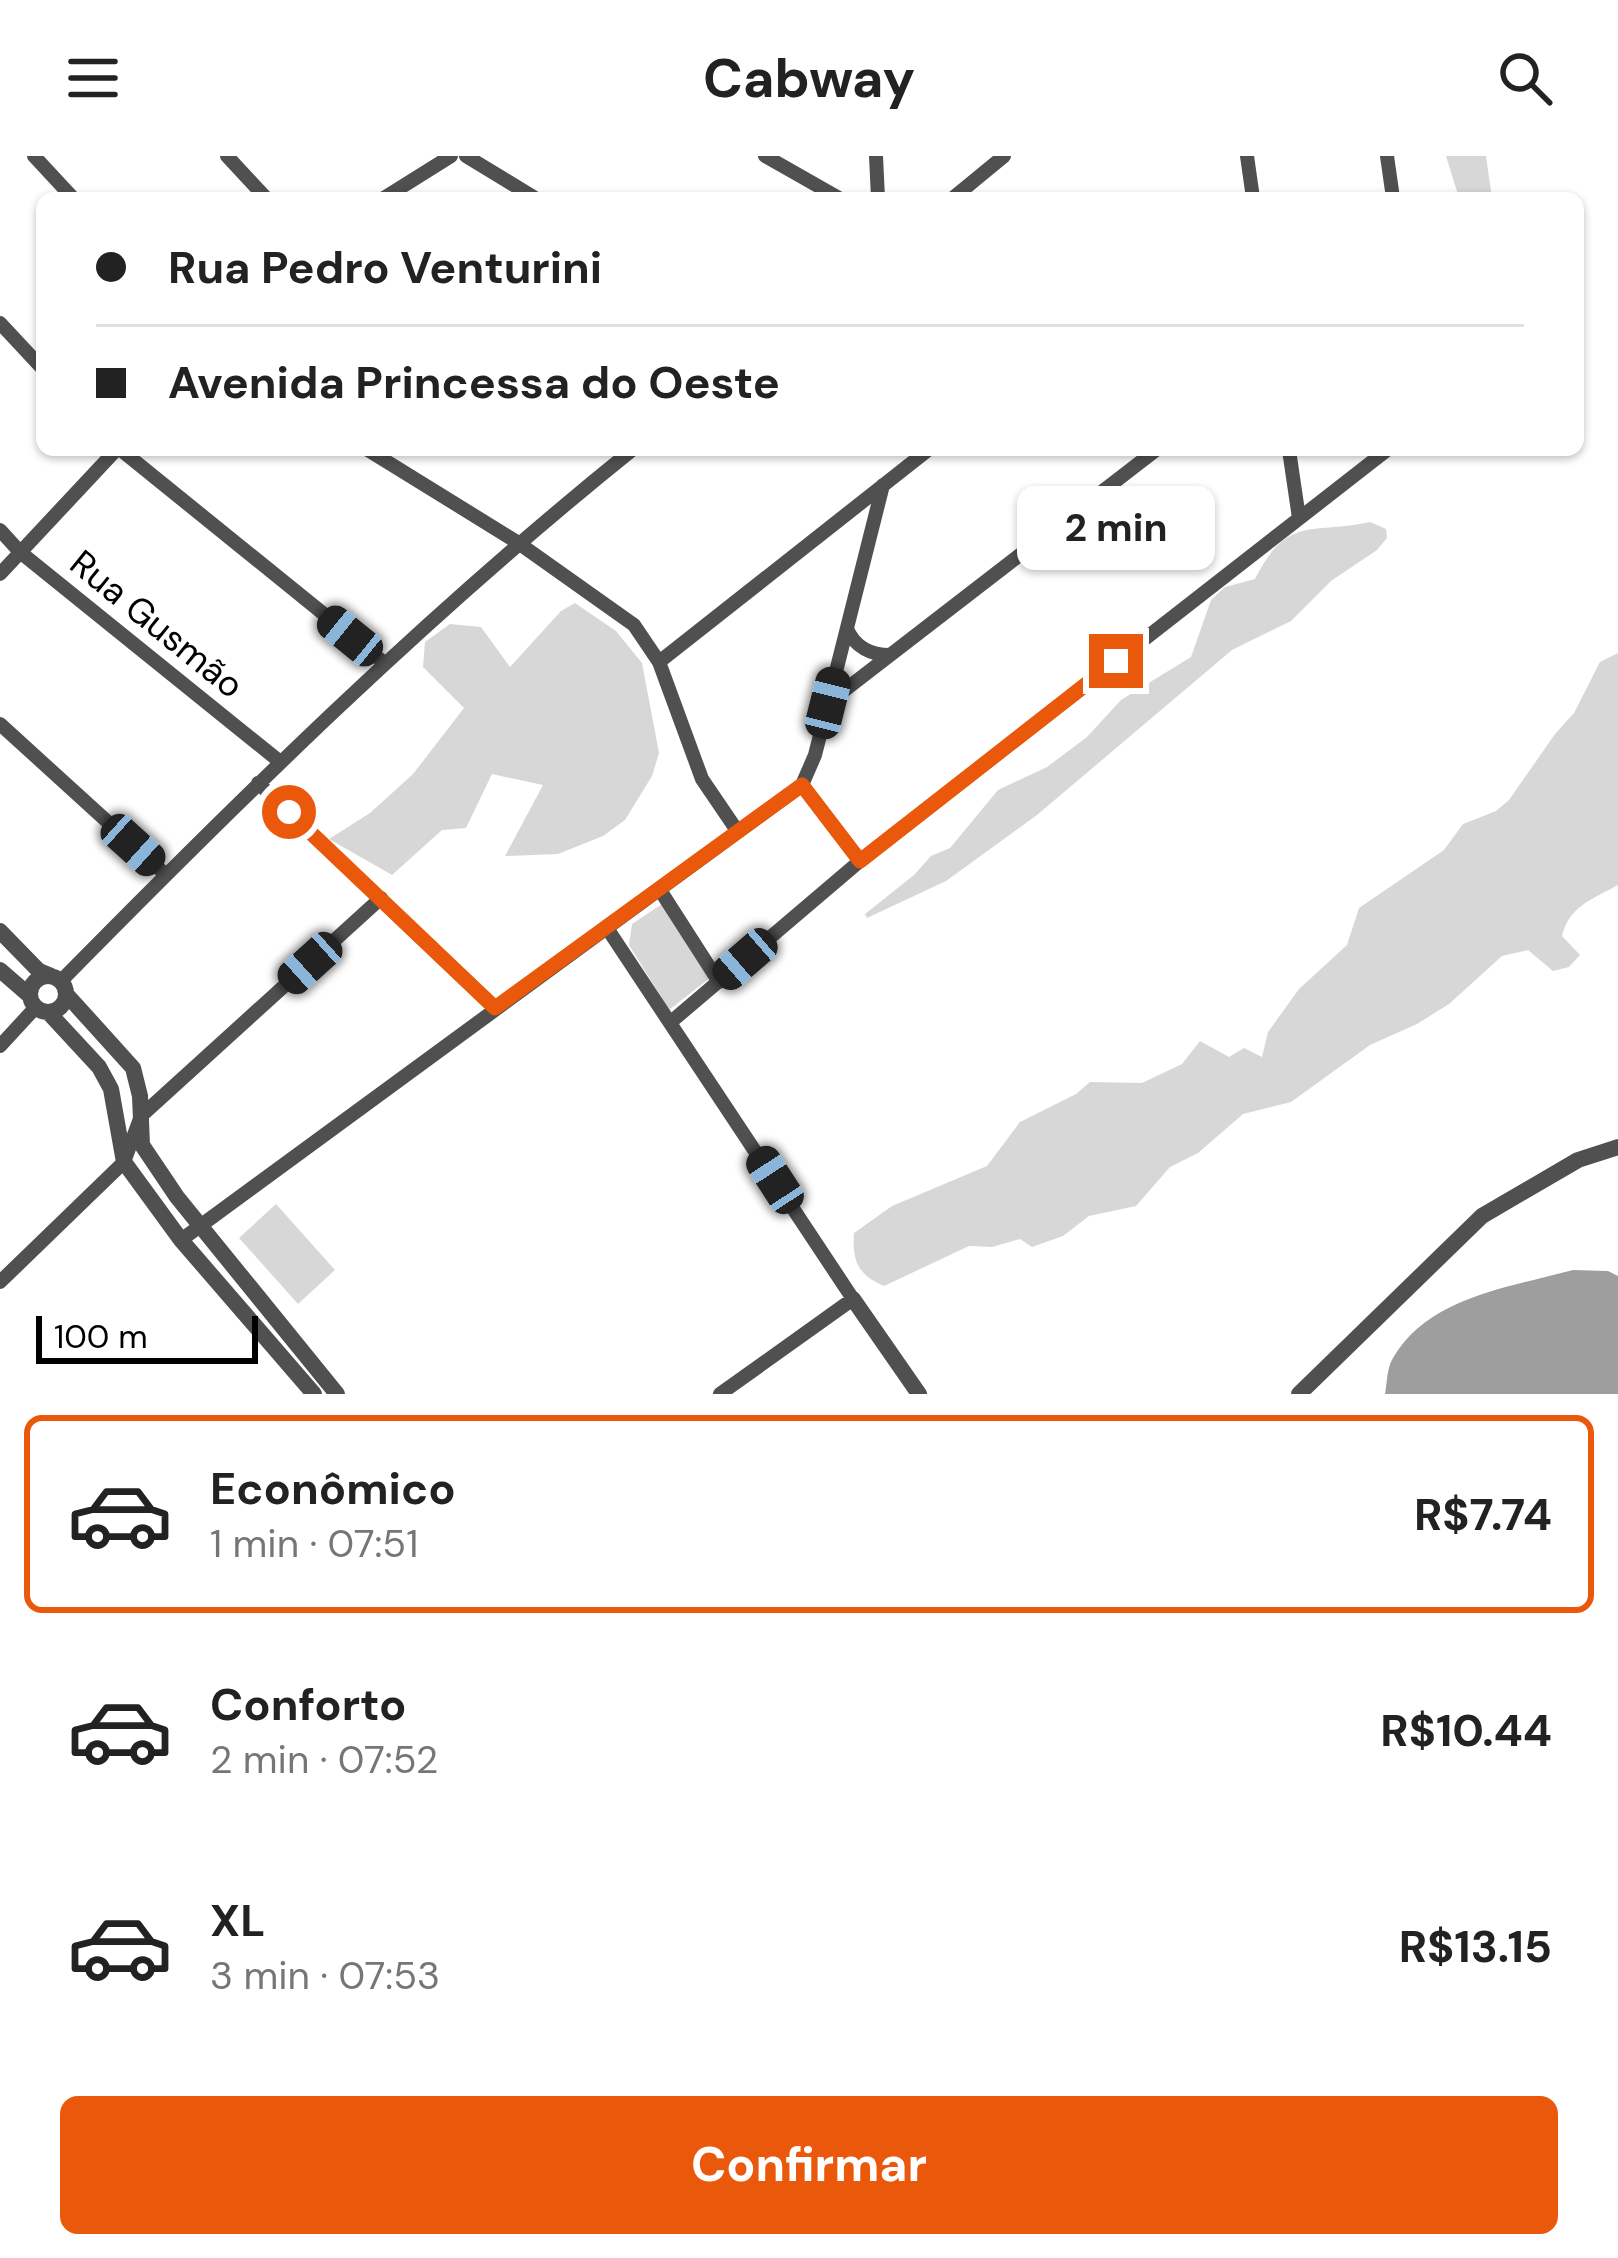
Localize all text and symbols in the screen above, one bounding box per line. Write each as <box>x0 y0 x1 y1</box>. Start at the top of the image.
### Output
text: Cabway <box>703 43 915 114</box>
icon: menu <box>60 45 126 111</box>
icon: search <box>1492 45 1558 111</box>
text: Rua Pedro Venturini <box>168 238 602 297</box>
text: Avenida Princessa do Oeste <box>168 353 780 412</box>
callout: 2 min <box>1017 487 1215 571</box>
text: 2 min <box>1064 502 1168 553</box>
street label: Rua Gusmão <box>61 540 253 708</box>
car <box>311 599 389 673</box>
route end <box>1089 634 1143 688</box>
car <box>802 664 854 742</box>
route start <box>262 785 316 839</box>
car <box>94 808 172 882</box>
car <box>706 922 784 996</box>
car <box>271 926 349 1000</box>
car <box>740 1140 810 1220</box>
scale bar <box>36 1310 258 1363</box>
text: 100 m <box>54 1315 148 1358</box>
text: Econômico <box>210 1459 456 1518</box>
icon: car <box>66 1460 174 1568</box>
text: R$7.74 <box>1414 1485 1552 1544</box>
text: 1 min · 07:51 <box>210 1518 418 1569</box>
text: Conforto <box>210 1675 406 1734</box>
icon: car <box>66 1676 174 1784</box>
text: R$10.44 <box>1380 1701 1552 1760</box>
text: 2 min · 07:52 <box>210 1734 438 1785</box>
text: XL <box>210 1891 265 1950</box>
icon: car <box>66 1892 174 2000</box>
text: R$13.15 <box>1399 1917 1552 1976</box>
text: 3 min · 07:53 <box>210 1950 440 2001</box>
button: Confirmar <box>60 2096 1558 2234</box>

